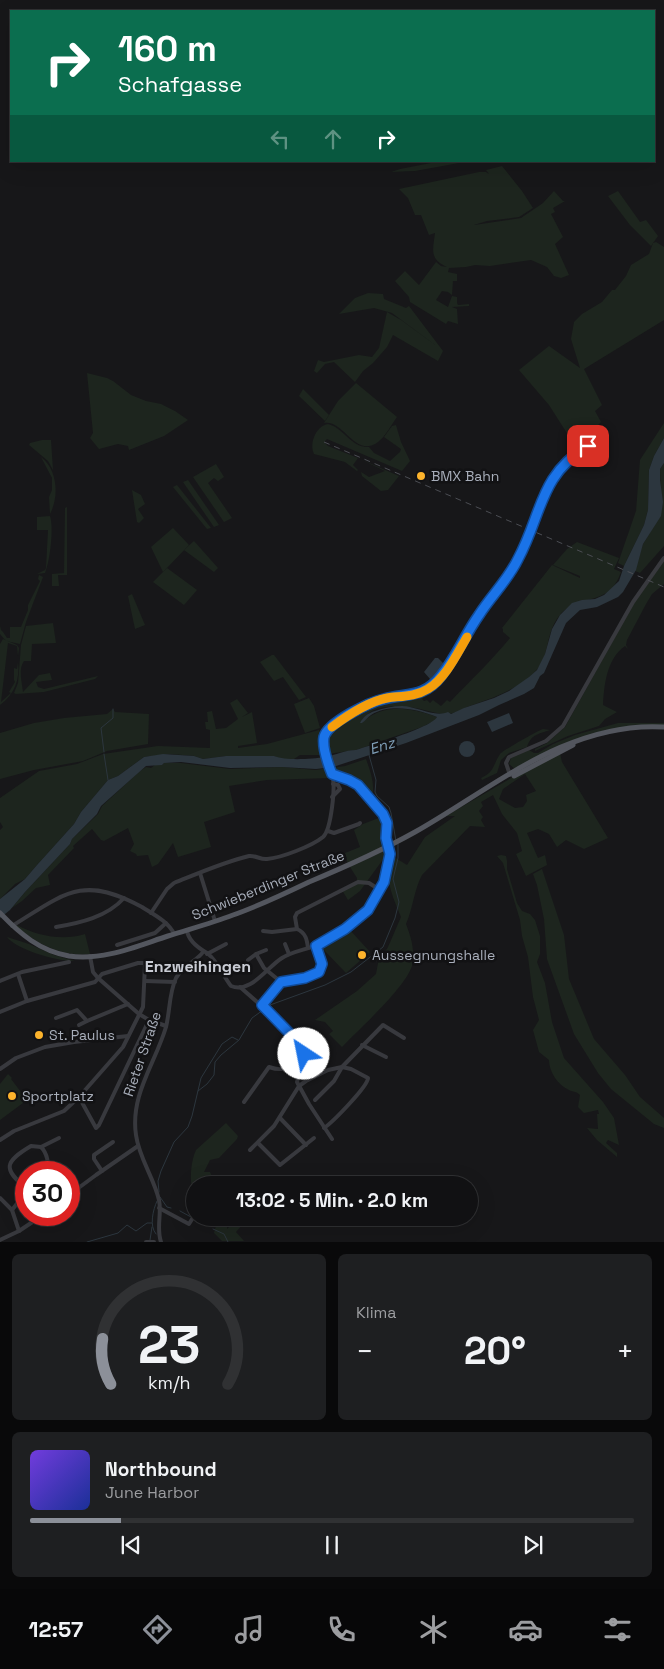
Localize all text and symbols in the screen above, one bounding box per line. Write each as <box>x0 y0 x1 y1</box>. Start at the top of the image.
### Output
text: 160 m <box>118 27 217 71</box>
icon: right <box>35 30 100 95</box>
text: Schafgasse <box>118 70 242 98</box>
icon: left <box>266 125 294 153</box>
icon: ahead <box>319 125 347 153</box>
icon: right <box>372 125 400 153</box>
pin <box>567 425 609 467</box>
icon: arrive <box>574 432 602 460</box>
place label: BMX Bahn <box>431 467 499 485</box>
marker: BMX Bahn <box>415 470 427 482</box>
water label: Enz <box>367 732 398 758</box>
street label: Schwieberdinger Straße <box>189 846 347 924</box>
place label: Aussegnungshalle <box>372 946 495 964</box>
marker: Aussegnungshalle <box>356 949 368 961</box>
district label: Enzweihingen <box>145 956 251 977</box>
street label: Rieter Straße <box>119 1009 165 1099</box>
place label: St. Paulus <box>49 1026 115 1044</box>
position arrow <box>277 1027 329 1079</box>
marker: St. Paulus <box>33 1029 45 1041</box>
place label: Sportplatz <box>22 1087 94 1105</box>
marker: Sportplatz <box>6 1090 18 1102</box>
speed limit sign: 30 <box>15 1161 80 1226</box>
text: 13:02 · 5 Min. · 2.0 km <box>236 1188 428 1213</box>
text: Klima <box>356 1302 397 1323</box>
text: 23 <box>138 1312 200 1378</box>
text: 20° <box>464 1327 526 1375</box>
text: − <box>356 1333 373 1369</box>
text: + <box>617 1333 634 1369</box>
text: km/h <box>148 1371 190 1394</box>
text: Northbound <box>105 1457 217 1482</box>
text: June Harbor <box>105 1482 199 1503</box>
icon: previous <box>117 1531 145 1559</box>
icon: pause <box>318 1531 346 1559</box>
icon: next <box>519 1531 547 1559</box>
icon: directions <box>140 1612 175 1647</box>
icon: music <box>232 1612 267 1647</box>
icon: phone <box>324 1612 359 1647</box>
icon: climate <box>416 1612 451 1647</box>
icon: car <box>508 1612 543 1647</box>
icon: filters <box>600 1612 635 1647</box>
text: 12:57 <box>29 1615 83 1643</box>

